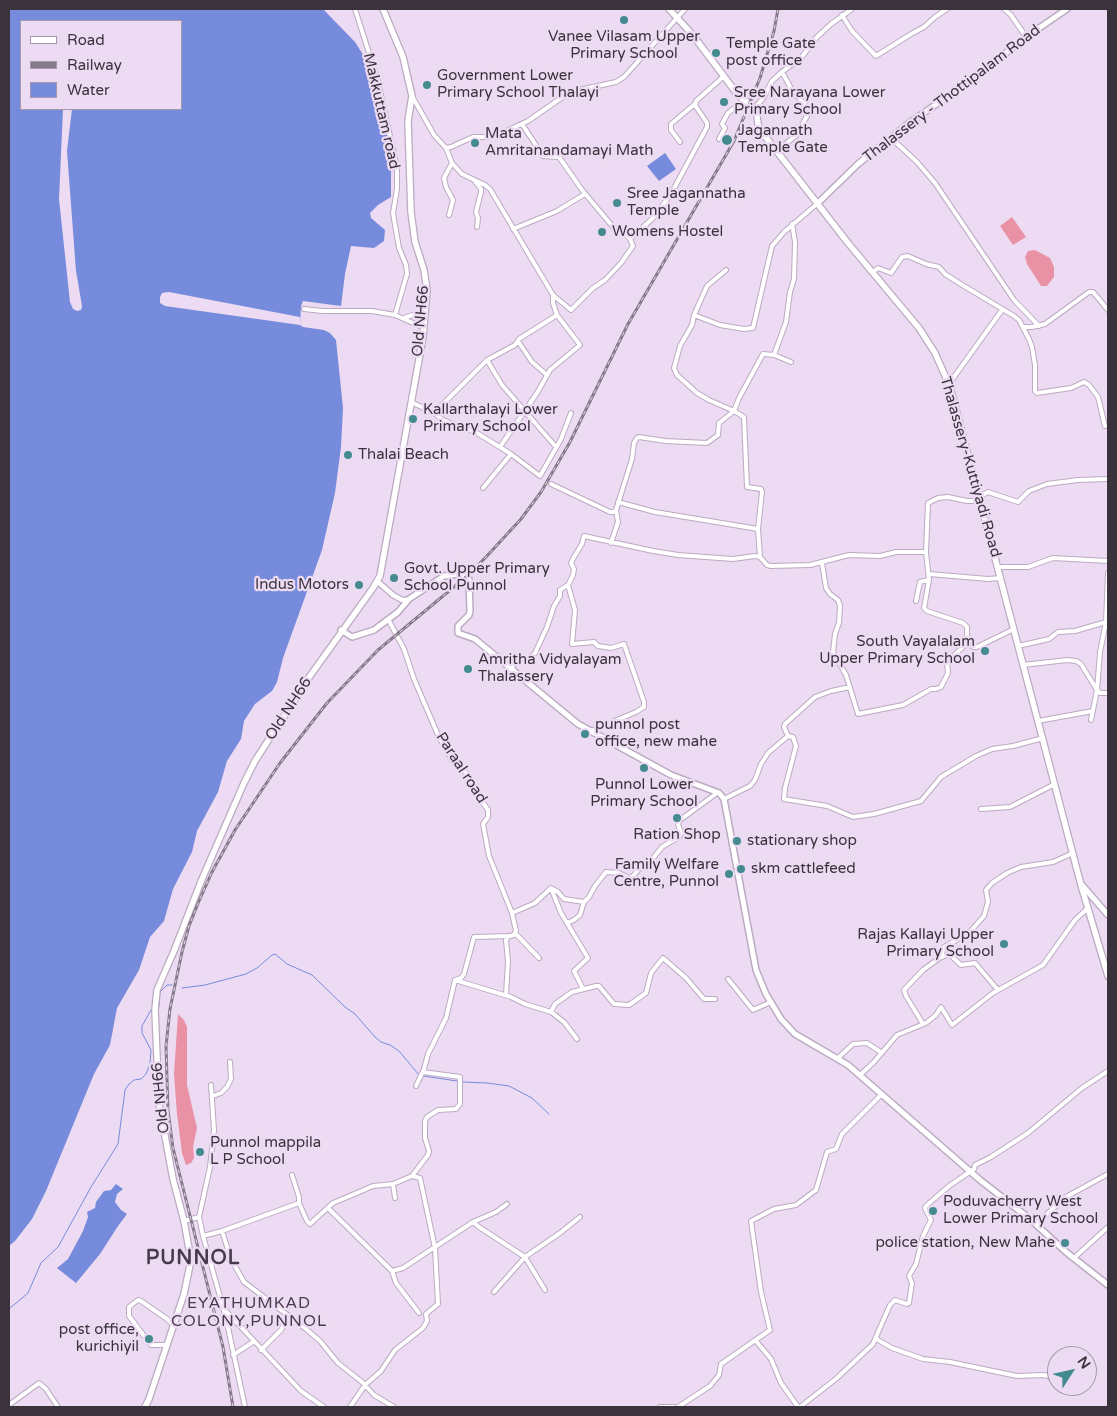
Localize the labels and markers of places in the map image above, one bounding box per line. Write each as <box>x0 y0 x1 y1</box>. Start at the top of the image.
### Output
marker: Vanee Vilasam Upper Primary School <box>618 14 630 26</box>
place label: Vanee Vilasam Upper Primary School <box>548 28 700 63</box>
place label: Temple Gate post office <box>726 35 816 70</box>
marker: Temple Gate post office <box>710 47 722 59</box>
place label: Government Lower Primary School Thalayi <box>437 67 599 102</box>
marker: Government Lower Primary School Thalayi <box>421 79 433 91</box>
place label: Sree Narayana Lower Primary School <box>734 84 886 119</box>
marker: Sree Narayana Lower Primary School <box>718 96 730 108</box>
place label: Jagannath Temple Gate <box>738 122 828 157</box>
place label: Mata Amritanandamayi Math <box>485 125 653 160</box>
marker: Jagannath Temple Gate <box>720 133 734 147</box>
marker: Mata Amritanandamayi Math <box>469 137 481 149</box>
place label: Sree Jagannatha Temple <box>627 185 746 220</box>
marker: Sree Jagannatha Temple <box>611 197 623 209</box>
place label: Womens Hostel <box>612 223 723 241</box>
marker: Womens Hostel <box>596 226 608 238</box>
place label: Kallarthalayi Lower Primary School <box>423 401 558 436</box>
marker: Kallarthalayi Lower Primary School <box>407 413 419 425</box>
place label: Thalai Beach <box>358 446 449 464</box>
marker: Thalai Beach <box>342 449 354 461</box>
place label: Govt. Upper Primary School Punnol <box>404 560 550 595</box>
marker: Govt. Upper Primary School Punnol <box>388 572 400 584</box>
place label: Indus Motors <box>255 576 349 594</box>
marker: Indus Motors <box>353 579 365 591</box>
place label: South Vayalalam Upper Primary School <box>819 633 975 668</box>
marker: South Vayalalam Upper Primary School <box>979 645 991 657</box>
place label: Amritha Vidyalayam Thalassery <box>478 651 622 686</box>
marker: Amritha Vidyalayam Thalassery <box>462 663 474 675</box>
place label: punnol post office, new mahe <box>595 716 717 751</box>
marker: punnol post office, new mahe <box>579 728 591 740</box>
marker: Punnol Lower Primary School <box>638 762 650 774</box>
place label: Punnol Lower Primary School <box>590 776 698 811</box>
marker: Ration Shop <box>671 812 683 824</box>
place label: Ration Shop <box>633 826 721 844</box>
place label: stationary shop <box>747 832 857 850</box>
marker: stationary shop <box>731 835 743 847</box>
place label: Family Welfare Centre, Punnol <box>614 856 719 891</box>
place label: skm cattlefeed <box>751 860 856 878</box>
marker: skm cattlefeed <box>735 863 747 875</box>
marker: Family Welfare Centre, Punnol <box>723 868 735 880</box>
place label: Rajas Kallayi Upper Primary School <box>857 926 994 961</box>
marker: Rajas Kallayi Upper Primary School <box>998 938 1010 950</box>
place label: Punnol mappila L P School <box>210 1134 321 1169</box>
marker: Punnol mappila L P School <box>194 1146 206 1158</box>
place label: Poduvacherry West Lower Primary School <box>943 1193 1098 1228</box>
marker: Poduvacherry West Lower Primary School <box>927 1205 939 1217</box>
place label: police station, New Mahe <box>875 1234 1055 1252</box>
marker: police station, New Mahe <box>1059 1237 1071 1249</box>
place label: post office, kurichiyil <box>59 1321 139 1356</box>
marker: post office, kurichiyil <box>143 1333 155 1345</box>

